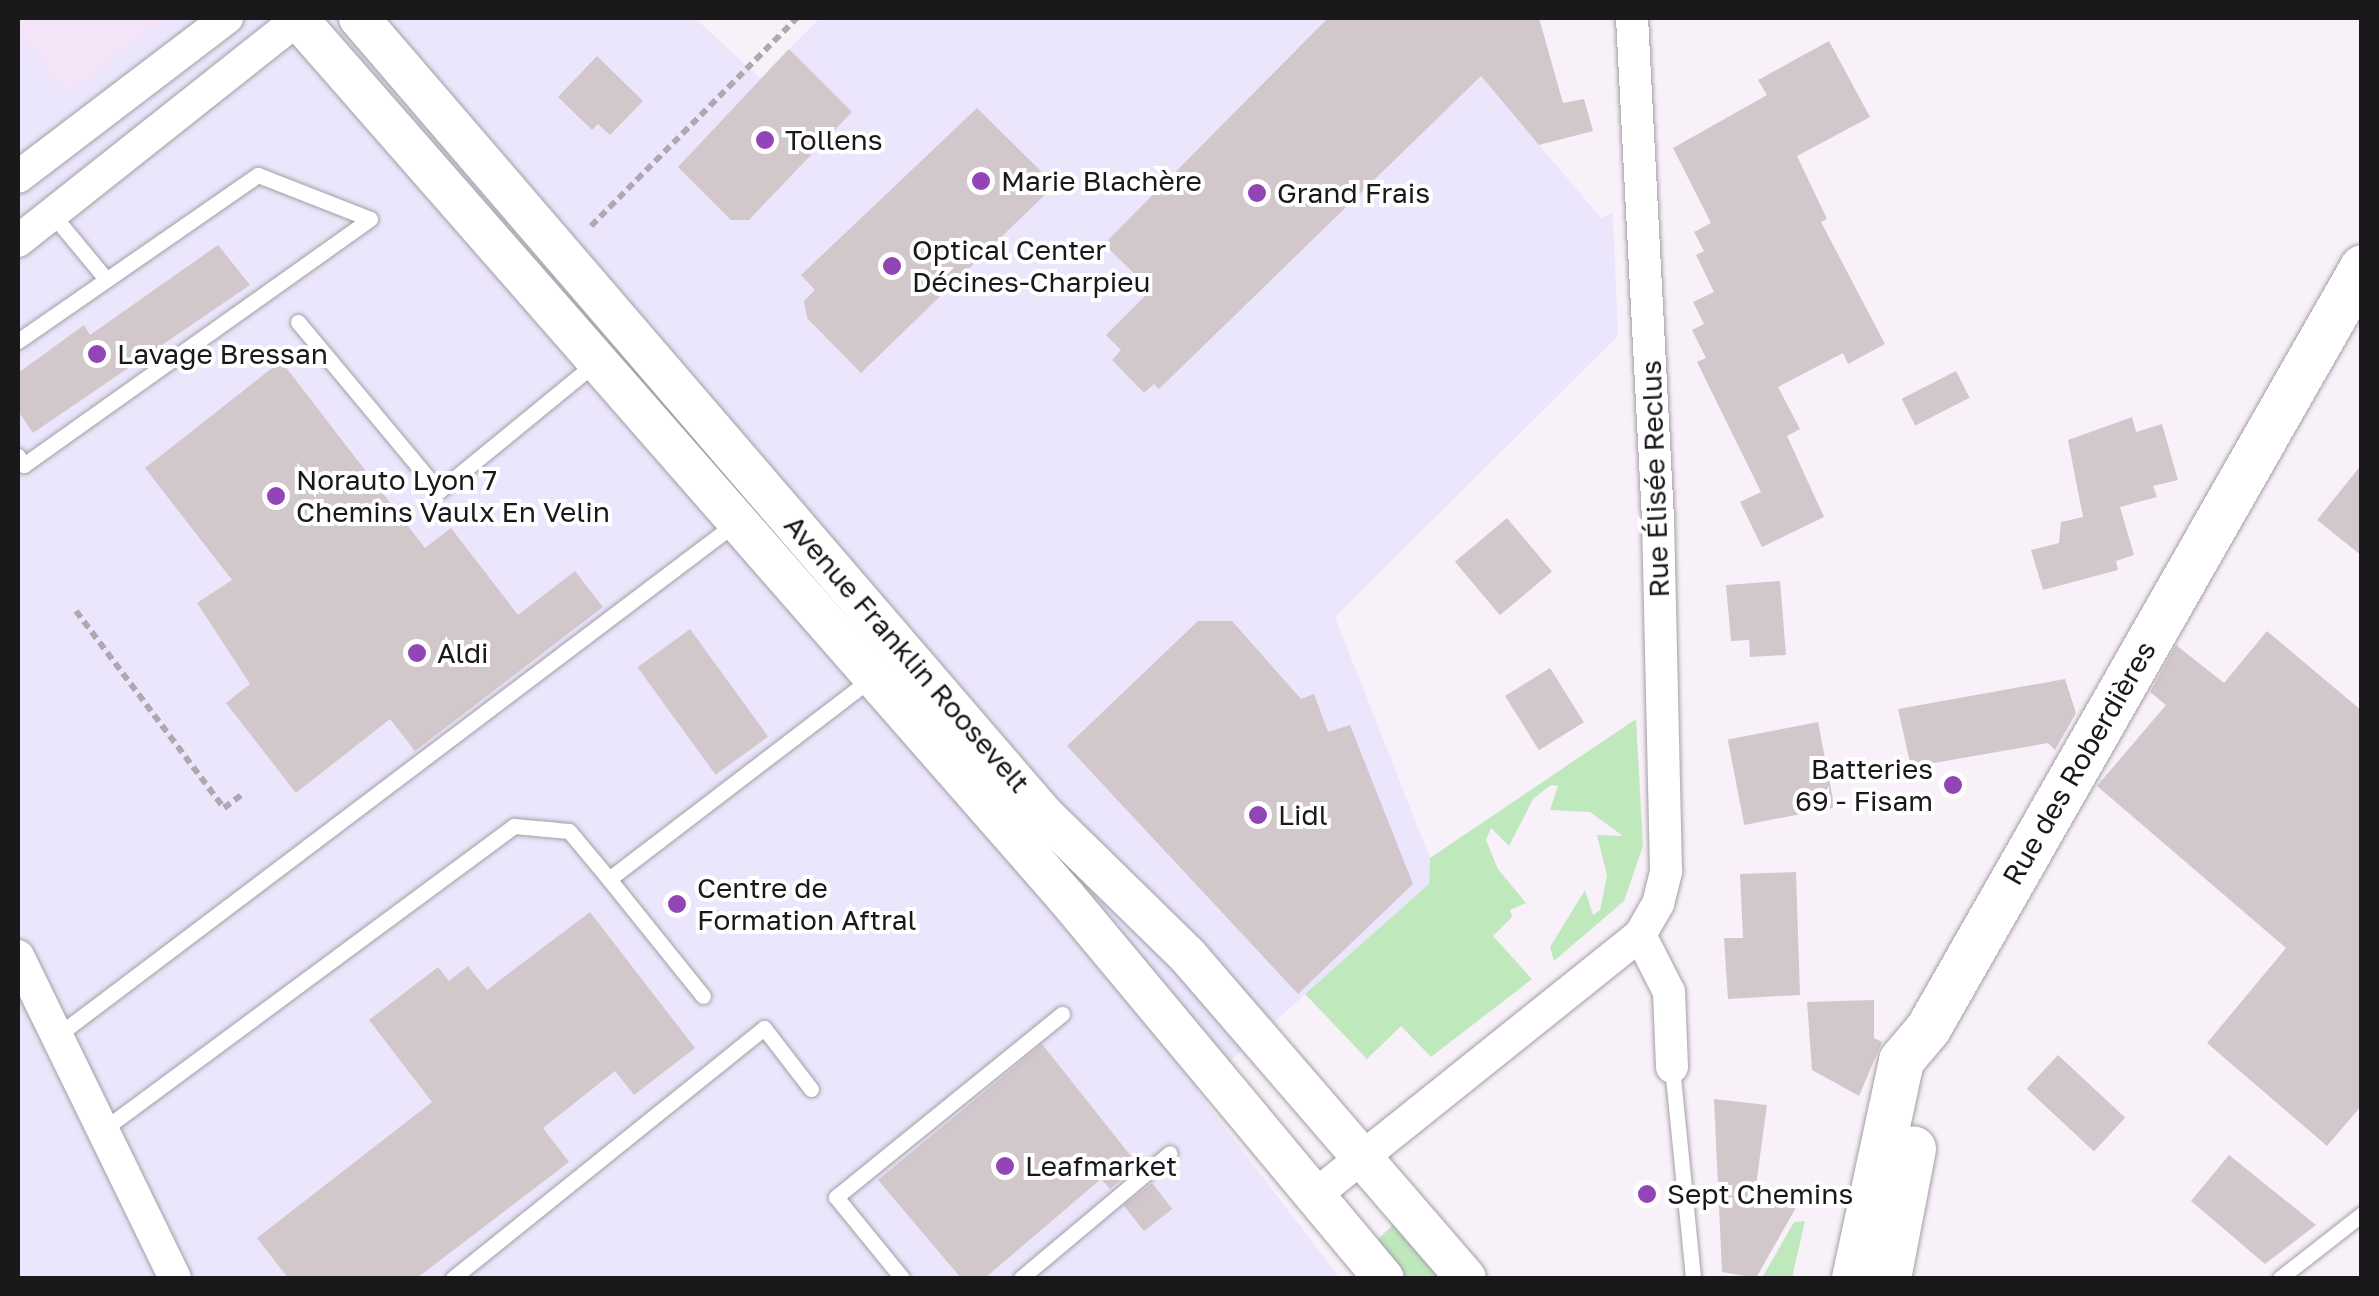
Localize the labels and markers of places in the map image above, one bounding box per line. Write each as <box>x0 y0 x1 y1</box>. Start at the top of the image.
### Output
place label: Tollens <box>785 123 883 157</box>
marker: Tollens <box>754 129 776 151</box>
place label: Marie Blachère <box>1001 164 1202 198</box>
marker: Marie Blachère <box>970 170 992 192</box>
place label: Grand Frais <box>1277 176 1430 210</box>
marker: Grand Frais <box>1246 182 1268 204</box>
place label: Optical Center Décines-Charpieu <box>912 233 1150 299</box>
marker: Optical Center Décines-Charpieu <box>881 255 903 277</box>
place label: Lavage Bressan <box>117 337 328 371</box>
marker: Lavage Bressan <box>86 343 108 365</box>
place label: Norauto Lyon 7 Chemins Vaulx En Velin <box>296 463 610 529</box>
marker: Norauto Lyon 7 Chemins Vaulx En Velin <box>265 485 287 507</box>
place label: Aldi <box>437 636 489 670</box>
marker: Aldi <box>406 642 428 664</box>
place label: Batteries 69 - Fisam <box>1795 752 1933 818</box>
marker: Batteries 69 - Fisam <box>1942 774 1964 796</box>
place label: Lidl <box>1278 798 1328 832</box>
marker: Lidl <box>1247 804 1269 826</box>
place label: Centre de Formation Aftral <box>697 871 916 937</box>
marker: Centre de Formation Aftral <box>666 893 688 915</box>
place label: Leafmarket <box>1025 1149 1177 1183</box>
marker: Leafmarket <box>994 1155 1016 1177</box>
place label: Sept Chemins <box>1667 1177 1853 1211</box>
marker: Sept Chemins <box>1636 1183 1658 1205</box>

